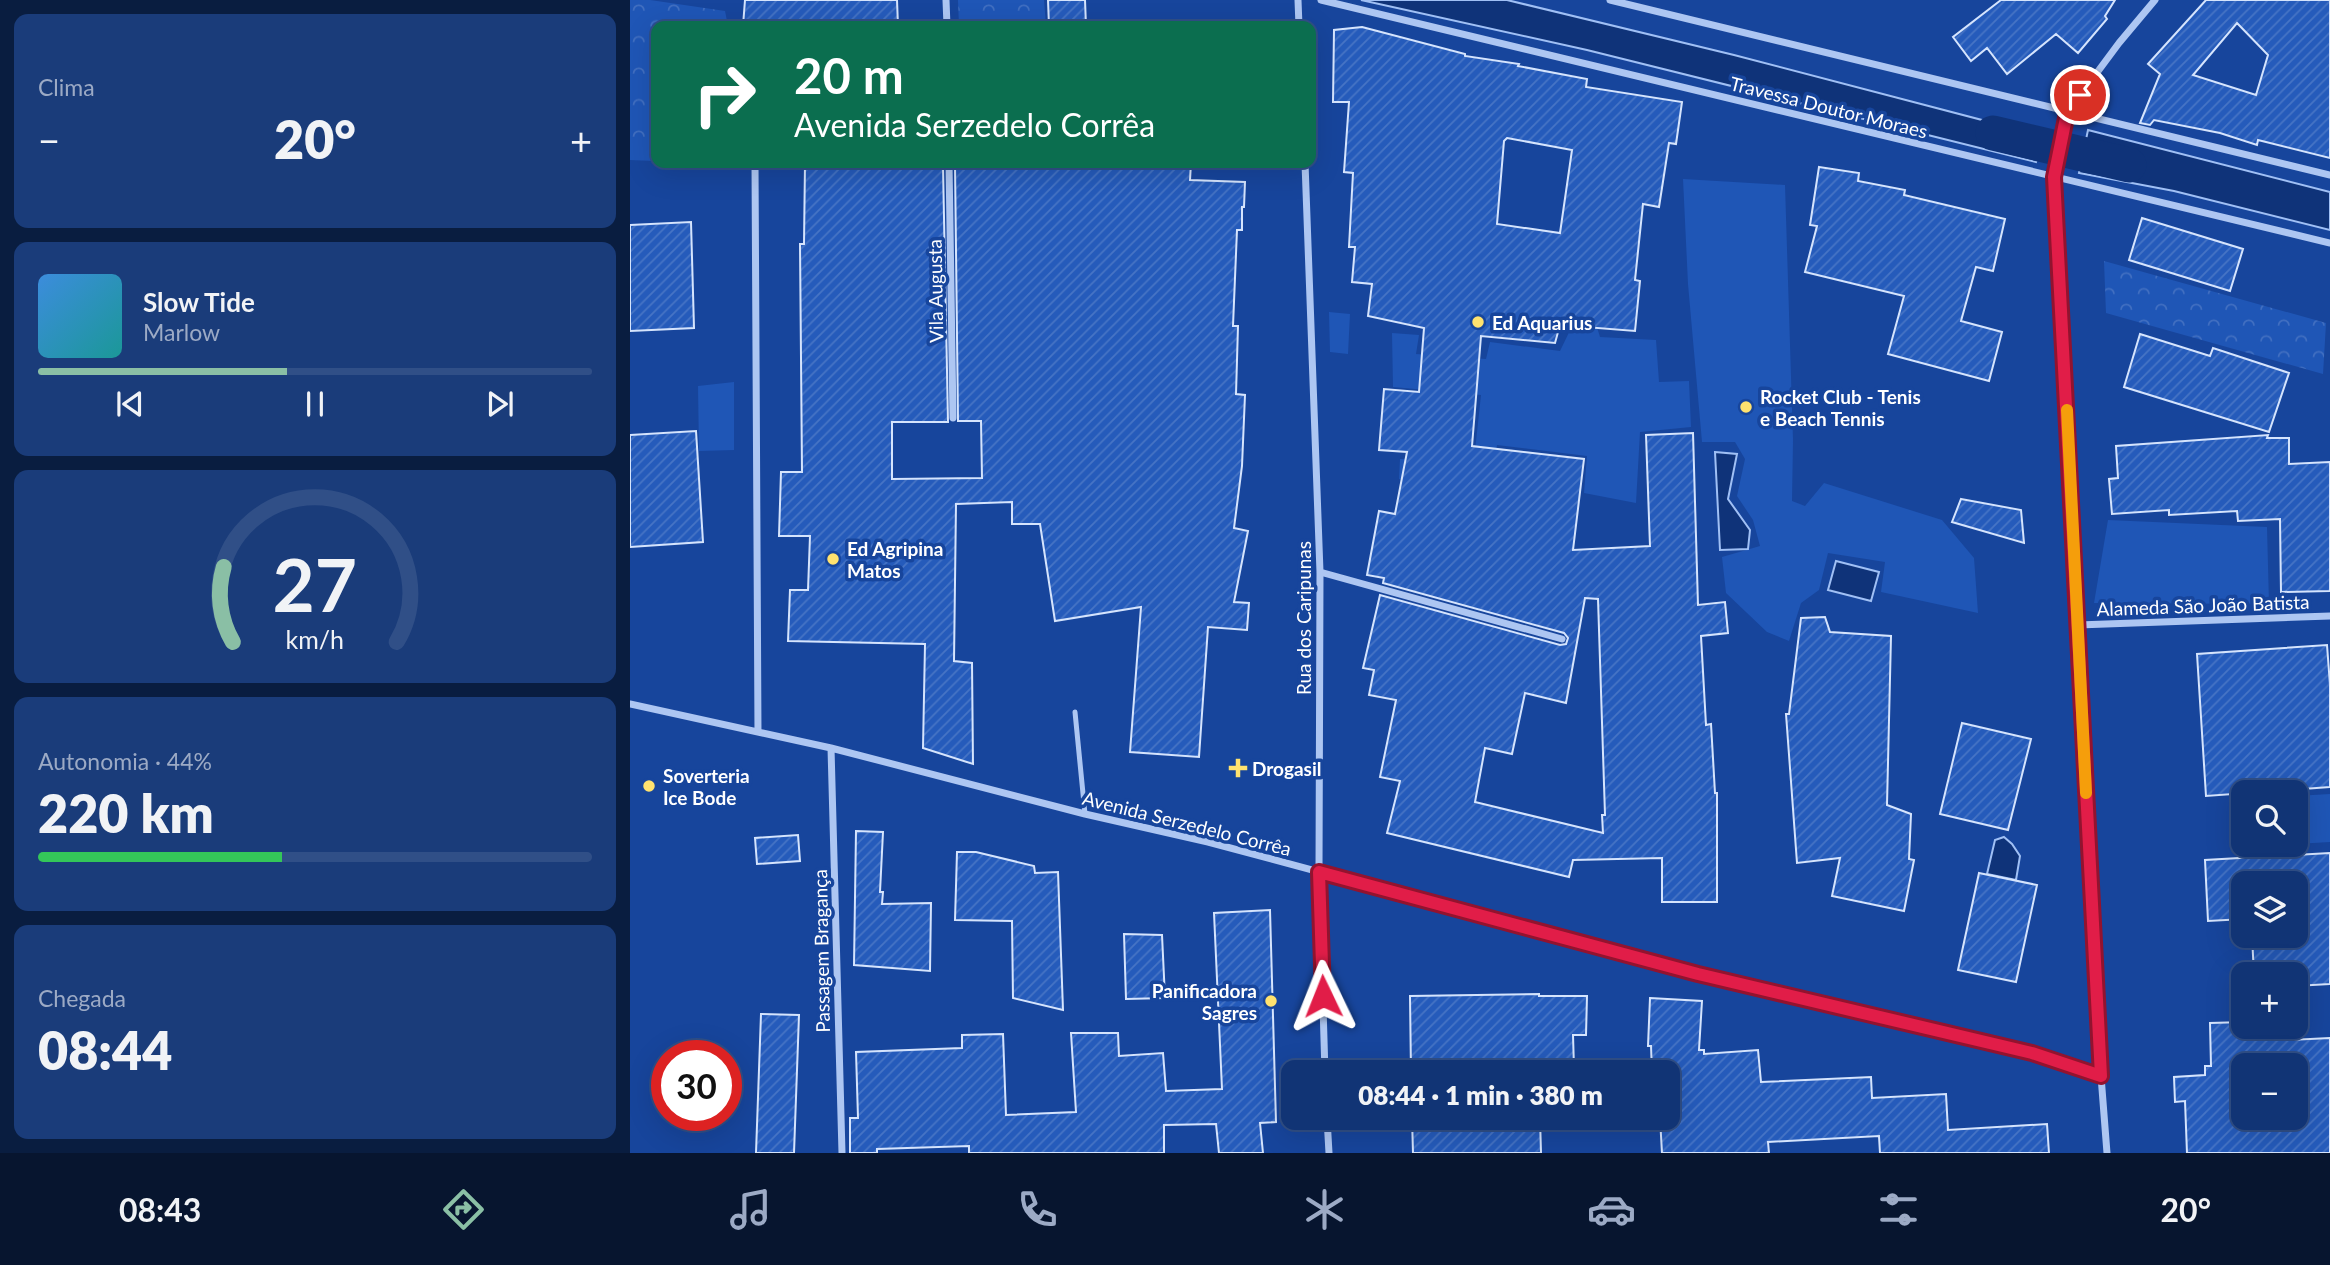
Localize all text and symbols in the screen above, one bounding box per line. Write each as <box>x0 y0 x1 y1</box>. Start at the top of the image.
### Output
text: 20 m <box>794 46 904 104</box>
icon: right <box>679 49 770 140</box>
pin <box>2050 65 2110 125</box>
street label: Travessa Doutor Moraes <box>1728 71 1930 143</box>
text: Clima <box>38 73 95 101</box>
icon: arrive <box>2061 76 2099 114</box>
text: Avenida Serzedelo Corrêa <box>794 105 1155 144</box>
text: 20° <box>274 108 356 170</box>
text: − <box>38 117 60 163</box>
text: + <box>570 117 592 163</box>
street label: Vila Augusta <box>923 239 947 343</box>
text: Slow Tide <box>143 286 255 318</box>
place label: Ed Aquarius <box>1492 311 1592 334</box>
marker: Ed Aquarius <box>1470 314 1486 330</box>
text: Marlow <box>143 318 220 346</box>
icon: previous <box>111 385 149 423</box>
icon: pause <box>296 385 334 423</box>
icon: next <box>481 385 519 423</box>
place label: Rocket Club - Tenis e Beach Tennis <box>1760 385 1921 430</box>
marker: Rocket Club - Tenis e Beach Tennis <box>1738 399 1754 415</box>
place label: Ed Agripina Matos <box>847 537 943 582</box>
text: 27 <box>273 541 357 629</box>
street label: Rua dos Caripunas <box>1292 541 1315 695</box>
marker: Ed Agripina Matos <box>825 551 841 567</box>
street label: Alameda São João Batista <box>2096 590 2310 620</box>
text: km/h <box>286 624 344 654</box>
text: Autonomia · 44% <box>38 747 212 775</box>
place label: Drogasil <box>1252 757 1322 780</box>
marker: Drogasil <box>1230 760 1246 776</box>
place label: Soverteria Ice Bode <box>663 764 750 809</box>
marker: Soverteria Ice Bode <box>641 778 657 794</box>
map controls <box>2231 780 2308 1130</box>
button: search <box>2231 780 2308 857</box>
text: 220 km <box>38 782 214 844</box>
street label: Avenida Serzedelo Corrêa <box>1080 786 1294 860</box>
street label: Passagem Bragança <box>808 869 834 1033</box>
button: layers <box>2231 871 2308 948</box>
position arrow <box>1286 959 1360 1033</box>
button: + <box>2231 962 2308 1039</box>
place label: Panificadora Sagres <box>1152 979 1257 1024</box>
text: Chegada <box>38 984 126 1012</box>
marker: Panificadora Sagres <box>1263 993 1279 1009</box>
text: 08:44 <box>38 1019 172 1081</box>
speed limit sign: 30 <box>651 1040 742 1131</box>
button: − <box>2231 1053 2308 1130</box>
text: 08:44 · 1 min · 380 m <box>1358 1079 1603 1111</box>
icon: directions <box>439 1185 488 1234</box>
icon: music <box>726 1185 775 1234</box>
icon: phone <box>1013 1185 1062 1234</box>
icon: climate <box>1300 1185 1349 1234</box>
icon: car <box>1587 1185 1636 1234</box>
icon: filters <box>1874 1185 1923 1234</box>
text: 08:43 <box>119 1190 201 1229</box>
text: 20° <box>2161 1190 2211 1229</box>

